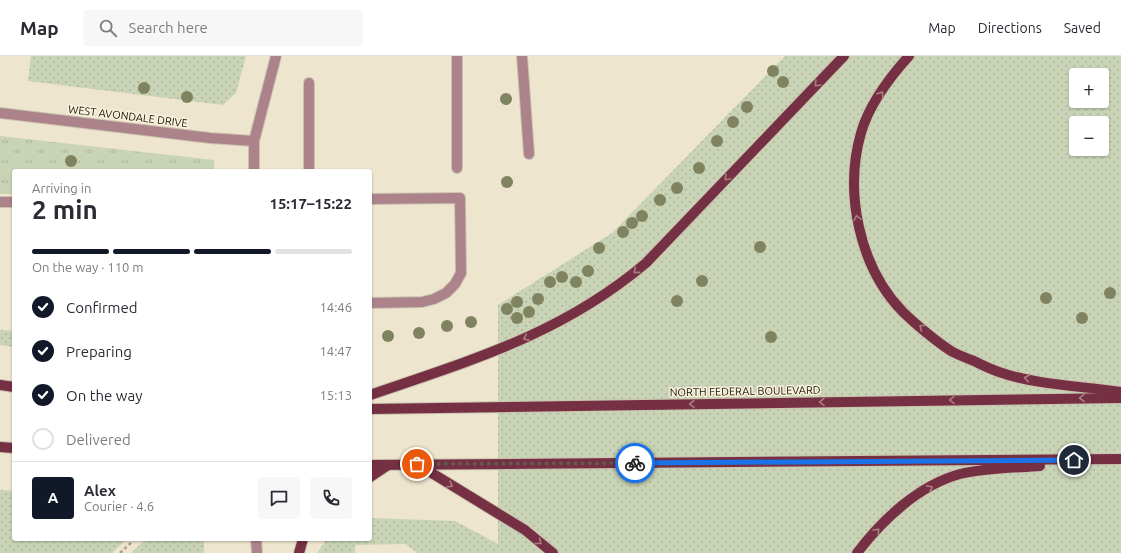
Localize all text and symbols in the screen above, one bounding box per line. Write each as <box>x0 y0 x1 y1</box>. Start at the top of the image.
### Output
search box <box>83 10 363 46</box>
text: Map <box>20 17 59 39</box>
icon: search <box>97 17 119 39</box>
text: Search here <box>129 19 208 36</box>
text: Map <box>928 20 956 36</box>
text: Directions <box>978 20 1042 36</box>
text: Saved <box>1064 20 1101 36</box>
map controls <box>1069 68 1109 156</box>
button: + <box>1069 68 1109 108</box>
one-way arrow <box>814 79 822 87</box>
one-way arrow <box>876 91 884 98</box>
street label: WEST AVONDALE DRIVE <box>68 103 188 129</box>
button: − <box>1069 116 1109 156</box>
one-way arrow <box>724 173 731 180</box>
text: Arriving in <box>32 181 91 195</box>
text: 2 min <box>32 195 98 224</box>
text: 15:17–15:22 <box>269 195 352 212</box>
one-way arrow <box>853 215 861 221</box>
text: On the way · 110 m <box>32 260 144 274</box>
one-way arrow <box>633 266 641 273</box>
icon: check <box>32 296 54 318</box>
text: Confirmed <box>66 299 138 316</box>
text: 14:46 <box>319 300 352 314</box>
one-way arrow <box>919 325 926 332</box>
one-way arrow <box>522 334 529 342</box>
icon: check <box>32 340 54 362</box>
text: Preparing <box>66 343 132 360</box>
text: 14:47 <box>319 344 352 358</box>
one-way arrow <box>1024 375 1030 383</box>
icon: check <box>32 384 54 406</box>
street label: NORTH FEDERAL BOULEVARD <box>669 384 821 398</box>
text: On the way <box>66 387 142 404</box>
text: 15:13 <box>319 388 352 402</box>
one-way arrow <box>1079 394 1085 402</box>
one-way arrow <box>949 396 955 404</box>
one-way arrow <box>819 398 825 406</box>
one-way arrow <box>689 400 695 408</box>
text: Delivered <box>66 431 131 448</box>
courier <box>615 443 655 483</box>
pin <box>1057 443 1091 477</box>
pin <box>400 447 434 481</box>
icon: home <box>1063 449 1085 471</box>
icon: bike <box>624 452 646 474</box>
icon: bag <box>406 453 428 475</box>
button: chat <box>258 477 300 519</box>
button: phone <box>310 477 352 519</box>
one-way arrow <box>446 480 453 487</box>
text: Alex <box>84 482 116 499</box>
one-way arrow <box>925 485 933 493</box>
text: A <box>48 489 58 506</box>
text: Courier · 4.6 <box>84 499 154 513</box>
one-way arrow <box>872 528 880 536</box>
one-way arrow <box>535 537 542 544</box>

